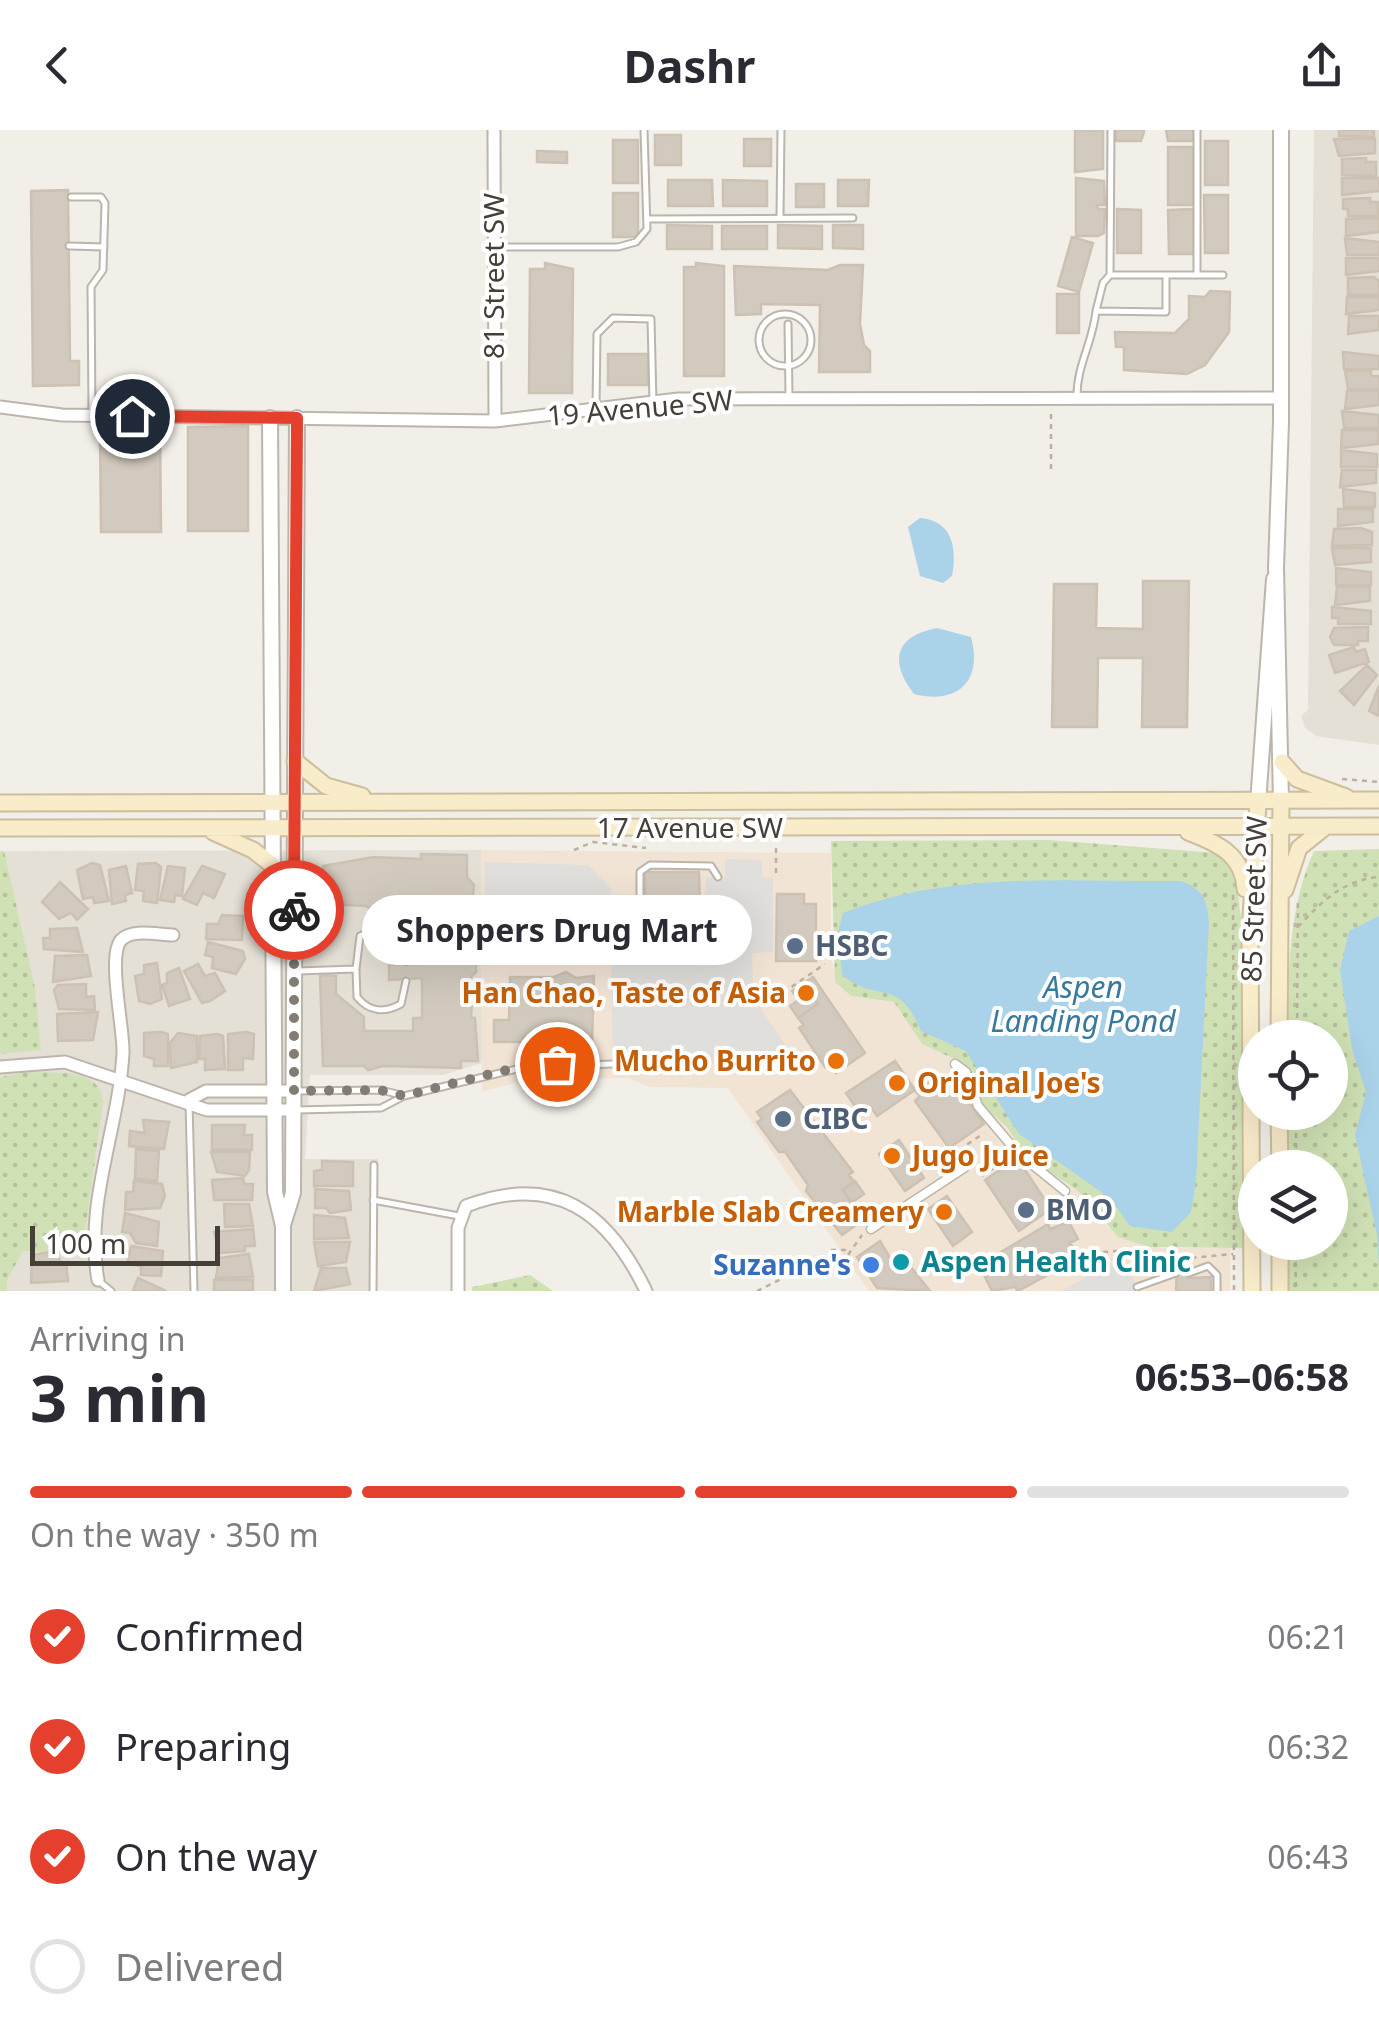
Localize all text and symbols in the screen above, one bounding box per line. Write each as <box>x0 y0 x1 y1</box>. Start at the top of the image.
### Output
text: Dashr <box>624 35 755 96</box>
icon: back <box>30 38 85 93</box>
icon: share <box>1294 38 1349 93</box>
street label: 81 Street SW <box>474 193 512 359</box>
pin <box>90 374 175 459</box>
street label: 19 Avenue SW <box>545 380 734 434</box>
icon: home <box>105 389 160 444</box>
street label: 17 Avenue SW <box>597 808 783 846</box>
street label: 85 Street SW <box>1231 815 1275 983</box>
courier <box>244 860 344 960</box>
icon: bike <box>267 883 322 938</box>
callout: Shoppers Drug Mart <box>362 894 752 964</box>
text: Shoppers Drug Mart <box>396 908 718 951</box>
place label: HSBC <box>815 926 888 964</box>
marker: HSBC <box>784 935 806 957</box>
water label: Aspen Landing Pond <box>990 966 1176 1041</box>
place label: Han Chao, Taste of Asia <box>462 973 786 1011</box>
marker: Han Chao, Taste of Asia <box>795 982 817 1004</box>
map controls <box>1238 1020 1348 1260</box>
button: locate <box>1238 1020 1348 1130</box>
pin <box>515 1022 600 1107</box>
icon: bag <box>530 1037 585 1092</box>
place label: Mucho Burrito <box>614 1041 816 1079</box>
marker: Mucho Burrito <box>825 1050 847 1072</box>
place label: Original Joe's <box>917 1063 1101 1101</box>
marker: Original Joe's <box>886 1072 908 1094</box>
place label: CIBC <box>803 1099 868 1137</box>
marker: CIBC <box>772 1108 794 1130</box>
place label: Jugo Juice <box>909 1136 1049 1174</box>
marker: Jugo Juice <box>881 1145 903 1167</box>
button: layers <box>1238 1150 1348 1260</box>
place label: BMO <box>1046 1190 1113 1228</box>
place label: Marble Slab Creamery <box>617 1192 924 1230</box>
marker: BMO <box>1015 1199 1037 1221</box>
marker: Marble Slab Creamery <box>933 1201 955 1223</box>
scale bar <box>30 1221 220 1266</box>
text: 100 m <box>45 1224 127 1262</box>
place label: Aspen Health Clinic <box>921 1242 1191 1280</box>
place label: Suzanne's <box>713 1245 851 1283</box>
marker: Aspen Health Clinic <box>890 1251 912 1273</box>
marker: Suzanne's <box>860 1254 882 1276</box>
text: Arriving in <box>30 1317 185 1360</box>
text: 06:53–06:58 <box>1135 1350 1349 1402</box>
text: 3 min <box>30 1353 209 1441</box>
text: On the way · 350 m <box>30 1513 319 1556</box>
icon: check <box>30 1609 85 1664</box>
text: Confirmed <box>115 1610 304 1662</box>
text: 06:21 <box>1267 1615 1349 1658</box>
icon: check <box>30 1719 85 1774</box>
text: Preparing <box>115 1720 291 1772</box>
text: 06:32 <box>1267 1725 1349 1768</box>
icon: check <box>30 1829 85 1884</box>
text: On the way <box>115 1830 317 1882</box>
text: 06:43 <box>1267 1835 1349 1878</box>
text: Delivered <box>115 1940 284 1992</box>

